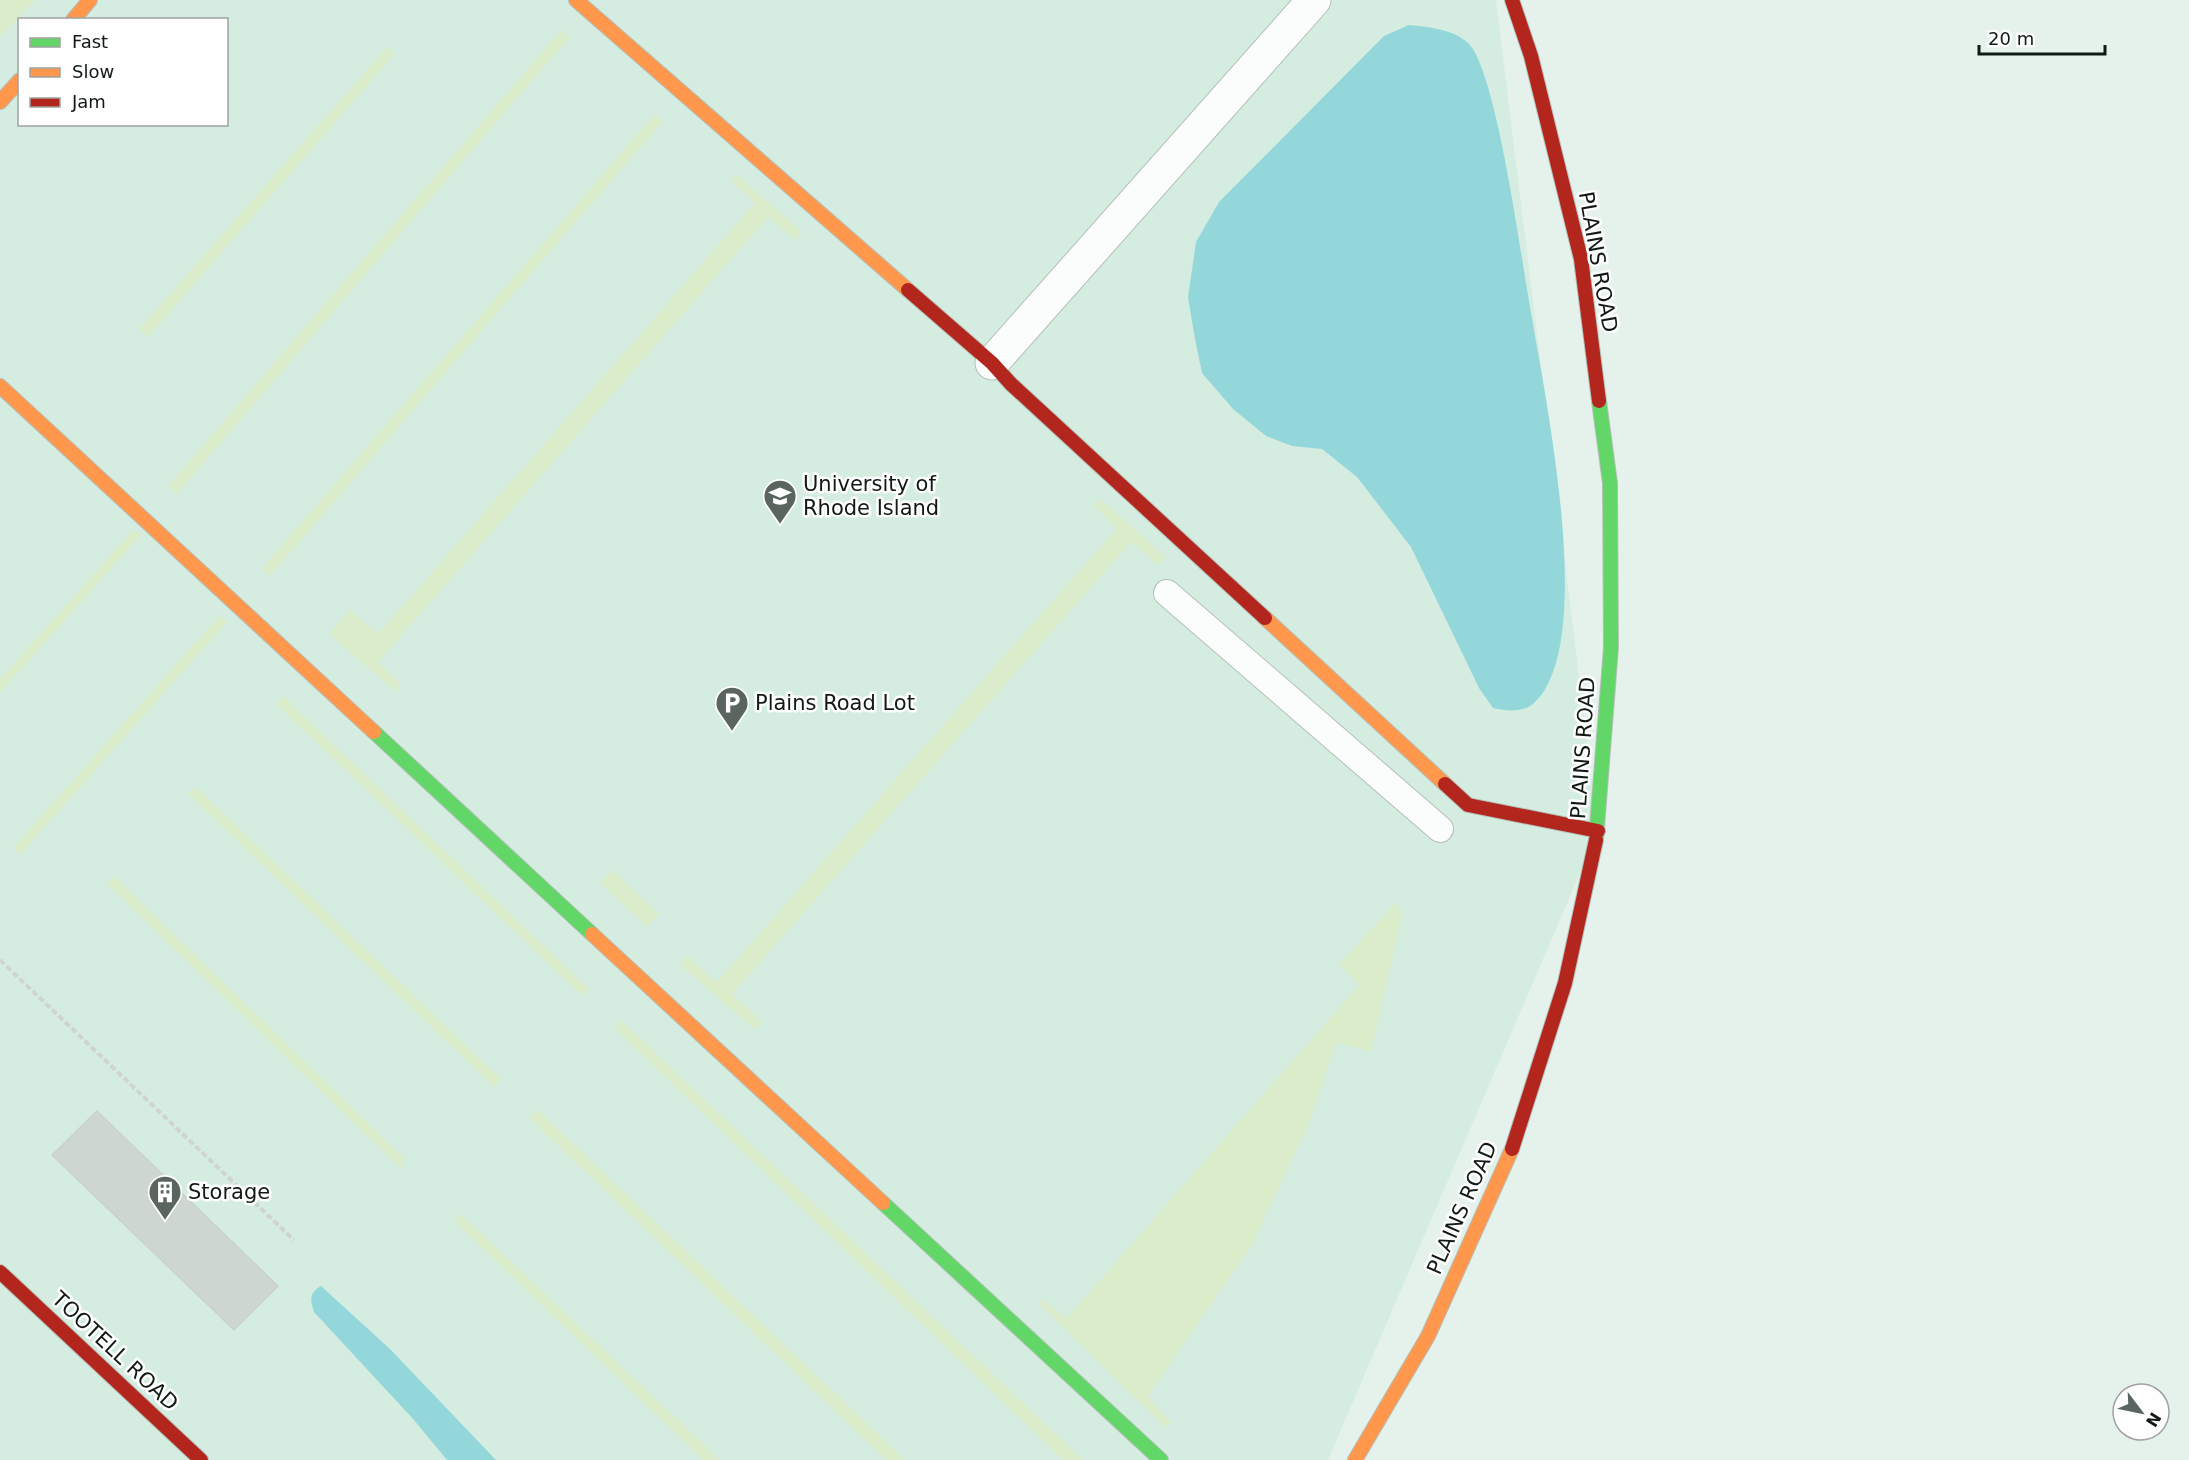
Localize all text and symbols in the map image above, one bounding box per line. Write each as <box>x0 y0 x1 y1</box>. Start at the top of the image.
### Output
legend <box>18 18 228 126</box>
scale bar <box>1979 18 2105 56</box>
text: 20 m <box>1988 28 2034 49</box>
text: Fast <box>72 31 108 52</box>
text: Slow <box>72 61 114 82</box>
text: Jam <box>71 91 106 112</box>
street label: PLAINS ROAD <box>1574 190 1622 334</box>
place label: University of Rhode Island <box>803 472 939 520</box>
school or university icon: University of Rhode Island <box>762 478 798 525</box>
street label: PLAINS ROAD <box>1566 676 1600 820</box>
parking icon: Plains Road Lot <box>714 685 750 732</box>
place label: Plains Road Lot <box>755 691 915 715</box>
street label: PLAINS ROAD <box>1422 1138 1502 1278</box>
building icon: Storage <box>147 1174 183 1221</box>
place label: Storage <box>188 1180 270 1204</box>
street label: TOOTELL ROAD <box>46 1286 183 1415</box>
north arrow <box>2111 1382 2171 1442</box>
text: N <box>2142 1409 2165 1430</box>

